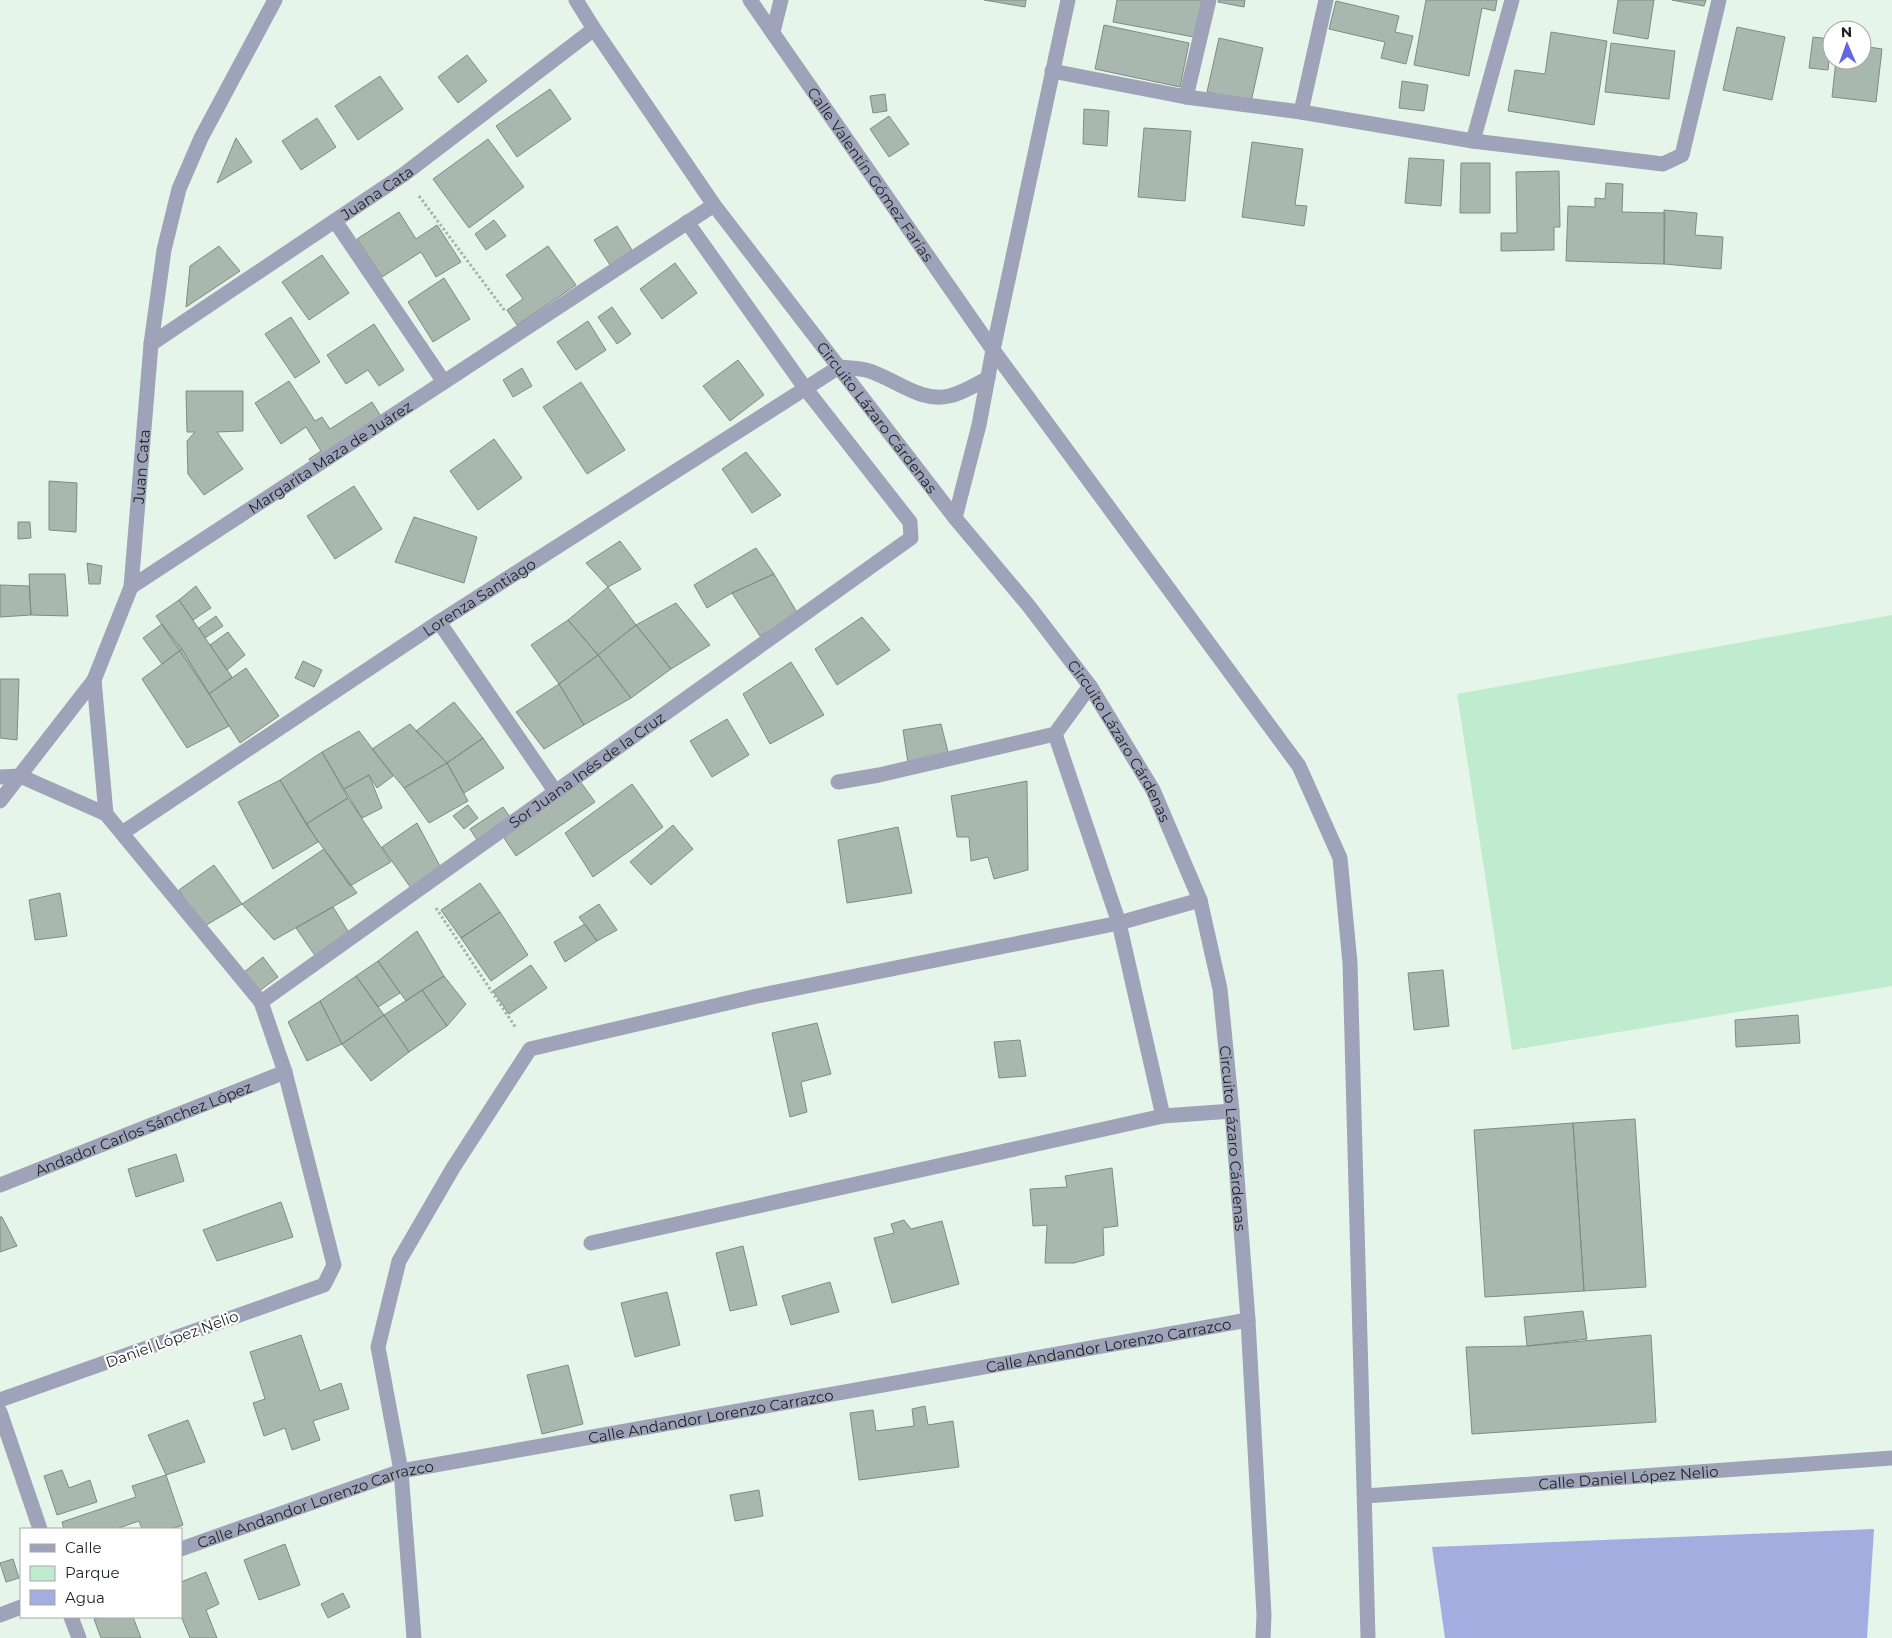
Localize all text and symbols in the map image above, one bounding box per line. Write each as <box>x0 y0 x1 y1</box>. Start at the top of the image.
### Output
north arrow <box>1822 20 1872 70</box>
text: N <box>1841 23 1853 41</box>
street label: Calle Valentín Gómez Farías <box>804 83 938 265</box>
street label: Juana Cata <box>336 161 417 224</box>
street label: Circuito Lázaro Cárdenas <box>813 338 942 497</box>
street label: Margarita Maza de Juárez <box>244 396 416 517</box>
street label: Juan Cata <box>128 428 153 505</box>
street label: Lorenza Santiago <box>419 554 539 640</box>
street label: Circuito Lázaro Cárdenas <box>1064 656 1175 825</box>
street label: Sor Juana Inés de la Cruz <box>505 707 669 832</box>
street label: Circuito Lázaro Cárdenas <box>1216 1044 1251 1232</box>
street label: Andador Carlos Sánchez López <box>32 1077 255 1180</box>
street label: Daniel López Nelio <box>103 1306 241 1372</box>
street label: Calle Andandor Lorenzo Carrazco <box>984 1314 1233 1376</box>
street label: Calle Andandor Lorenzo Carrazco <box>586 1385 835 1447</box>
street label: Calle Andandor Lorenzo Carrazco <box>194 1456 435 1552</box>
street label: Calle Daniel López Nelio <box>1538 1461 1719 1493</box>
legend <box>20 1528 182 1618</box>
text: Calle <box>65 1538 102 1557</box>
text: Parque <box>65 1563 120 1582</box>
text: Agua <box>65 1588 105 1607</box>

